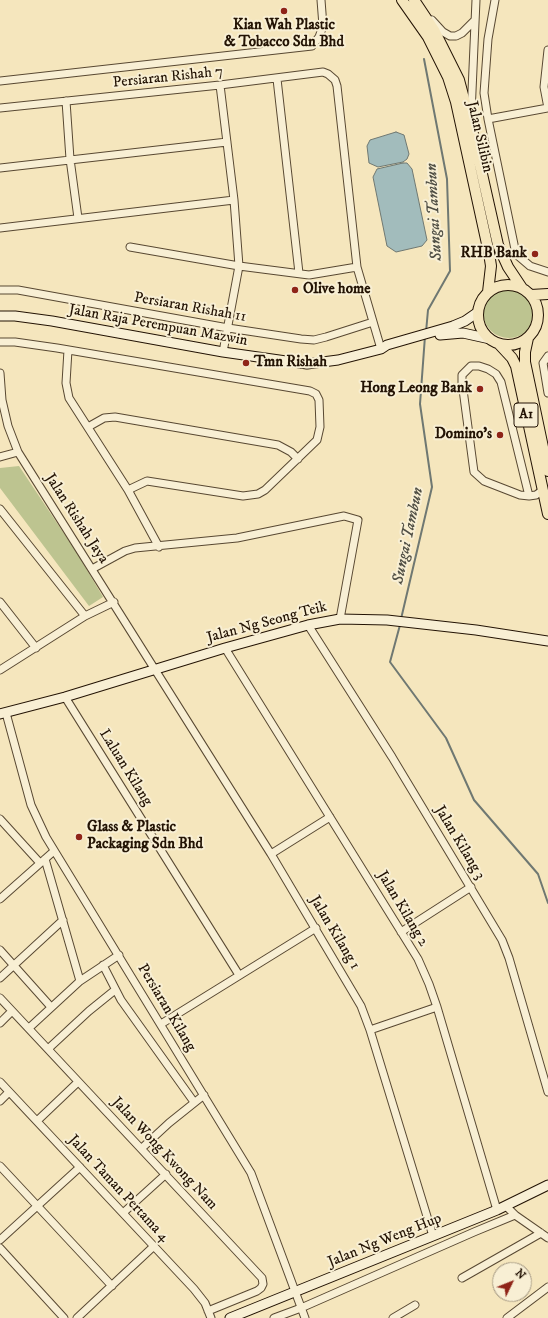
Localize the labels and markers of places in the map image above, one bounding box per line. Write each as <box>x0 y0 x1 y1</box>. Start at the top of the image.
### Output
marker: Kian Wah Plastic & Tobacco Sdn Bhd <box>279 6 289 16</box>
place label: Kian Wah Plastic & Tobacco Sdn Bhd <box>224 17 344 52</box>
place label: RHB Bank <box>461 245 527 263</box>
marker: RHB Bank <box>530 249 540 259</box>
place label: Olive home <box>303 281 370 299</box>
marker: Olive home <box>290 285 300 295</box>
place label: Tmn Rishah <box>254 354 327 372</box>
marker: Tmn Rishah <box>241 358 251 368</box>
place label: Hong Leong Bank <box>360 380 472 398</box>
marker: Hong Leong Bank <box>475 384 485 394</box>
place label: Domino's <box>435 426 492 444</box>
marker: Domino's <box>495 430 505 440</box>
place label: Glass & Plastic Packaging Sdn Bhd <box>87 819 203 854</box>
marker: Glass & Plastic Packaging Sdn Bhd <box>74 832 84 842</box>

